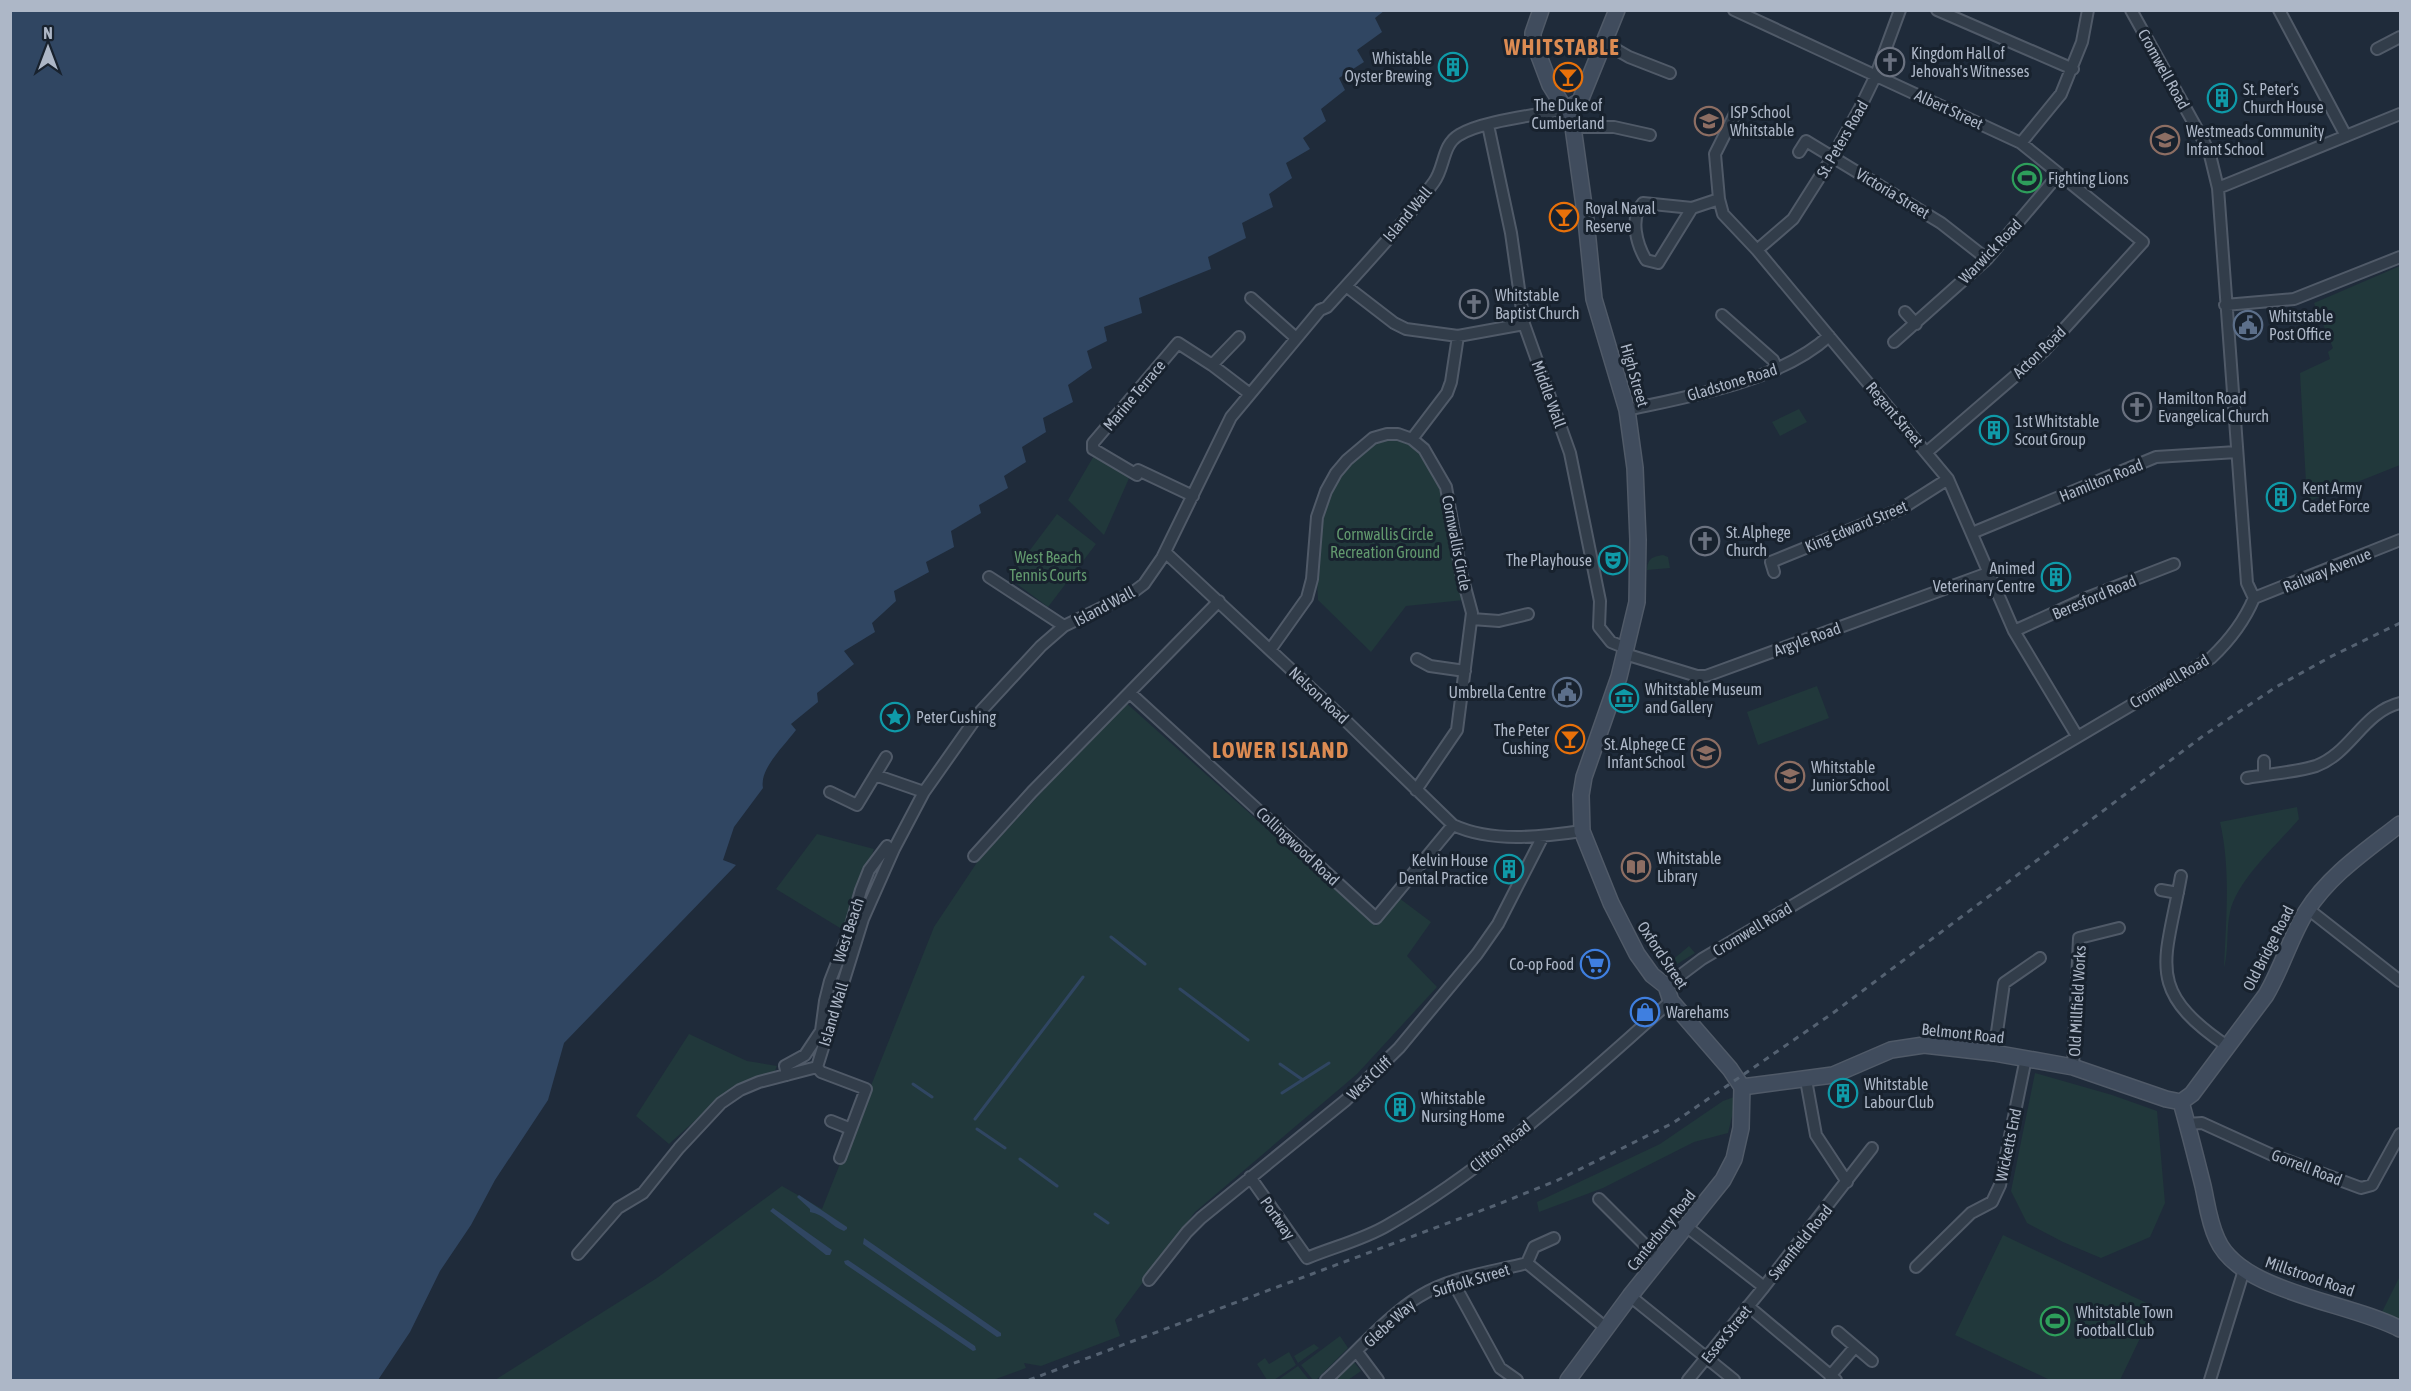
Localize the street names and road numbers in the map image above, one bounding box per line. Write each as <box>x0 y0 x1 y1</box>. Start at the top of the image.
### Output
street label: Cromwell Road <box>2135 26 2193 112</box>
street label: Albert Street <box>1912 85 1986 133</box>
street label: St. Peters Road <box>1813 97 1871 181</box>
street label: Victoria Street <box>1853 164 1933 222</box>
street label: Island Wall <box>1379 182 1436 245</box>
street label: Warwick Road <box>1955 215 2025 287</box>
street label: Acton Road <box>2009 323 2069 381</box>
street label: High Street <box>1616 341 1653 409</box>
street label: Marine Terrace <box>1099 356 1169 434</box>
street label: Middle Wall <box>1529 358 1570 431</box>
street label: Gladstone Road <box>1685 360 1779 404</box>
street label: Regent Street <box>1862 378 1927 451</box>
street label: Hamilton Road <box>2057 455 2145 505</box>
street label: Cornwallis Circle <box>1439 494 1475 592</box>
street label: King Edward Street <box>1802 496 1911 557</box>
street label: Railway Avenue <box>2280 544 2374 597</box>
street label: Beresford Road <box>2049 571 2139 623</box>
street label: Island Wall <box>1071 582 1138 629</box>
street label: Argyle Road <box>1771 619 1843 660</box>
street label: Cromwell Road <box>2126 650 2212 712</box>
street label: Nelson Road <box>1286 663 1352 727</box>
street label: Collingwood Road <box>1252 803 1343 890</box>
street label: West Beach <box>829 895 867 965</box>
street label: Cromwell Road <box>1709 898 1795 960</box>
street label: Old Bridge Road <box>2239 902 2298 994</box>
street label: Oxford Street <box>1634 918 1692 992</box>
street label: Old Millfield Works <box>2065 945 2089 1057</box>
street label: Island Wall <box>815 979 851 1048</box>
street label: Belmont Road <box>1921 1020 2005 1046</box>
street label: West Cliff <box>1343 1052 1395 1103</box>
street label: Wicketts End <box>1991 1107 2025 1183</box>
street label: Clifton Road <box>1466 1117 1534 1175</box>
street label: Gorrell Road <box>2269 1145 2345 1189</box>
street label: Canterbury Road <box>1623 1186 1700 1274</box>
street label: Portway <box>1256 1193 1299 1244</box>
street label: Swanfield Road <box>1764 1201 1836 1283</box>
street label: Millstrood Road <box>2263 1252 2357 1300</box>
street label: Suffolk Street <box>1430 1260 1512 1300</box>
street label: Glebe Way <box>1360 1295 1419 1351</box>
street label: Essex Street <box>1697 1301 1755 1366</box>

